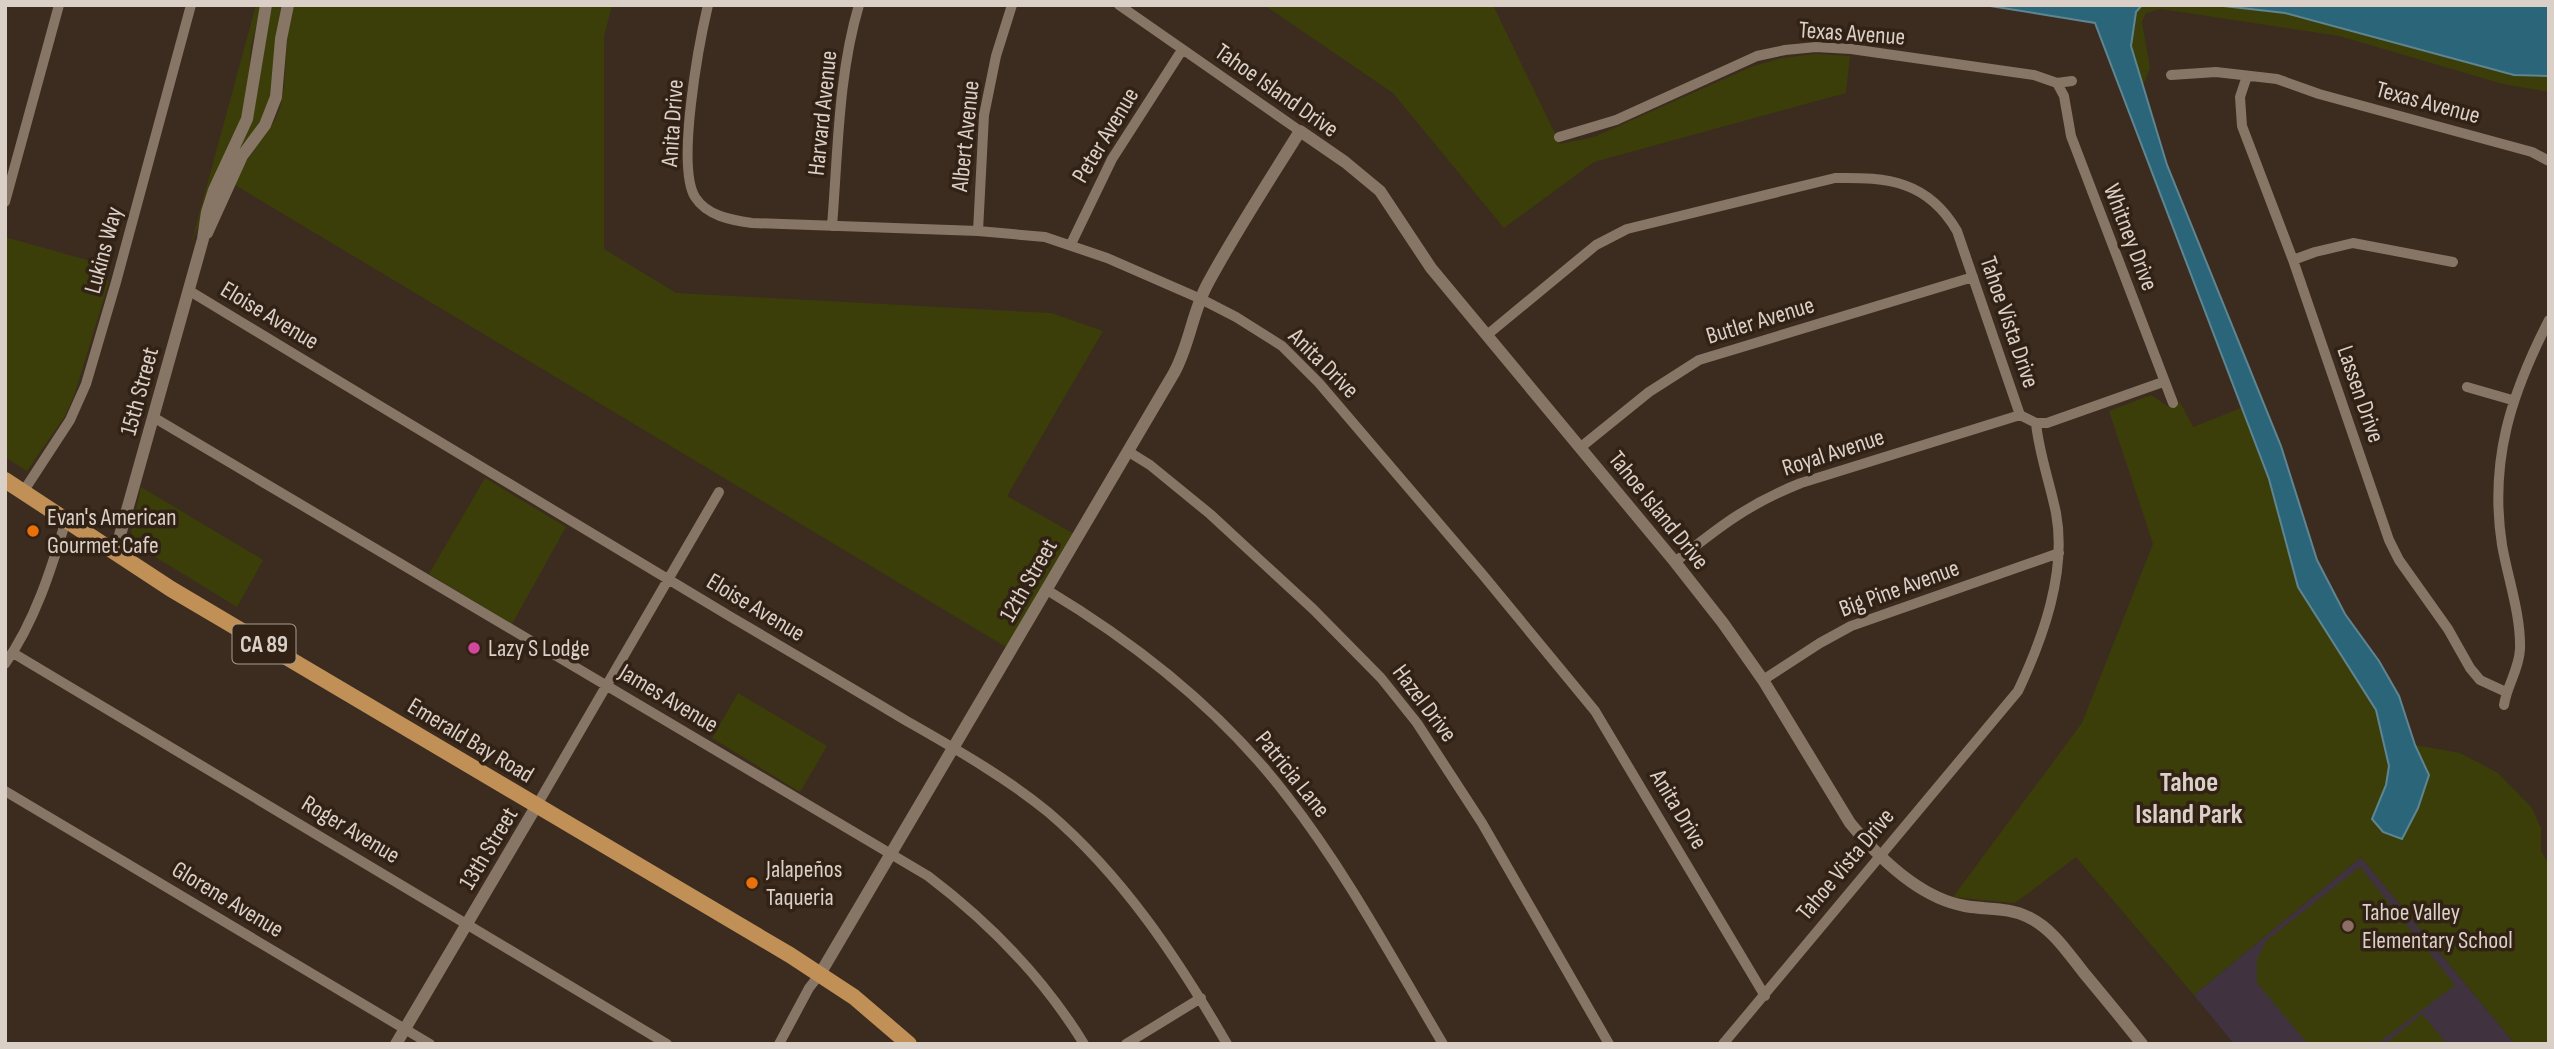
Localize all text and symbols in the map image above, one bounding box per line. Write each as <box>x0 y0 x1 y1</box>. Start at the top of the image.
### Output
street label: Texas Avenue <box>1798 15 1906 52</box>
street label: Tahoe Island Drive <box>1209 37 1344 144</box>
street label: Harvard Avenue <box>802 49 843 177</box>
street label: Texas Avenue <box>2373 75 2483 130</box>
street label: Anita Drive <box>655 78 690 169</box>
street label: Albert Avenue <box>945 79 986 194</box>
street label: Peter Avenue <box>1066 82 1145 188</box>
street label: Whitney Drive <box>2097 180 2164 295</box>
street label: Lukins Way <box>78 204 129 297</box>
street label: Tahoe Vista Drive <box>1973 253 2046 392</box>
street label: Eloise Avenue <box>215 275 324 356</box>
street label: Butler Avenue <box>1703 290 1818 351</box>
street label: Anita Drive <box>1282 321 1365 405</box>
street label: Lassen Drive <box>2330 342 2391 447</box>
street label: 15th Street <box>114 344 165 438</box>
street label: Royal Avenue <box>1778 422 1888 483</box>
street label: Tahoe Island Drive <box>1602 445 1715 575</box>
place label: Evan's American Gourmet Cafe <box>47 503 177 560</box>
marker: Evan's American Gourmet Cafe <box>25 523 41 539</box>
street label: 12th Street <box>993 534 1064 627</box>
street label: Big Pine Avenue <box>1835 553 1963 624</box>
street label: Eloise Avenue <box>701 567 810 648</box>
road number: CA 89 <box>232 624 296 664</box>
place label: Lazy S Lodge <box>488 634 590 663</box>
marker: Lazy S Lodge <box>466 640 482 656</box>
street label: James Avenue <box>613 657 723 739</box>
street label: Hazel Drive <box>1386 659 1463 748</box>
street label: Emerald Bay Road <box>402 691 539 789</box>
street label: Patricia Lane <box>1249 725 1336 823</box>
street label: Anita Drive <box>1643 763 1714 854</box>
district label: Tahoe Island Park <box>2135 766 2243 831</box>
street label: Roger Avenue <box>296 789 405 870</box>
street label: 13th Street <box>453 802 524 895</box>
street label: Tahoe Vista Drive <box>1790 802 1901 926</box>
street label: Glorene Avenue <box>167 855 289 944</box>
place label: Jalapeños Taqueria <box>765 855 842 912</box>
marker: Jalapeños Taqueria <box>744 875 760 891</box>
place label: Tahoe Valley Elementary School <box>2362 898 2513 955</box>
marker: Tahoe Valley Elementary School <box>2340 918 2356 934</box>

